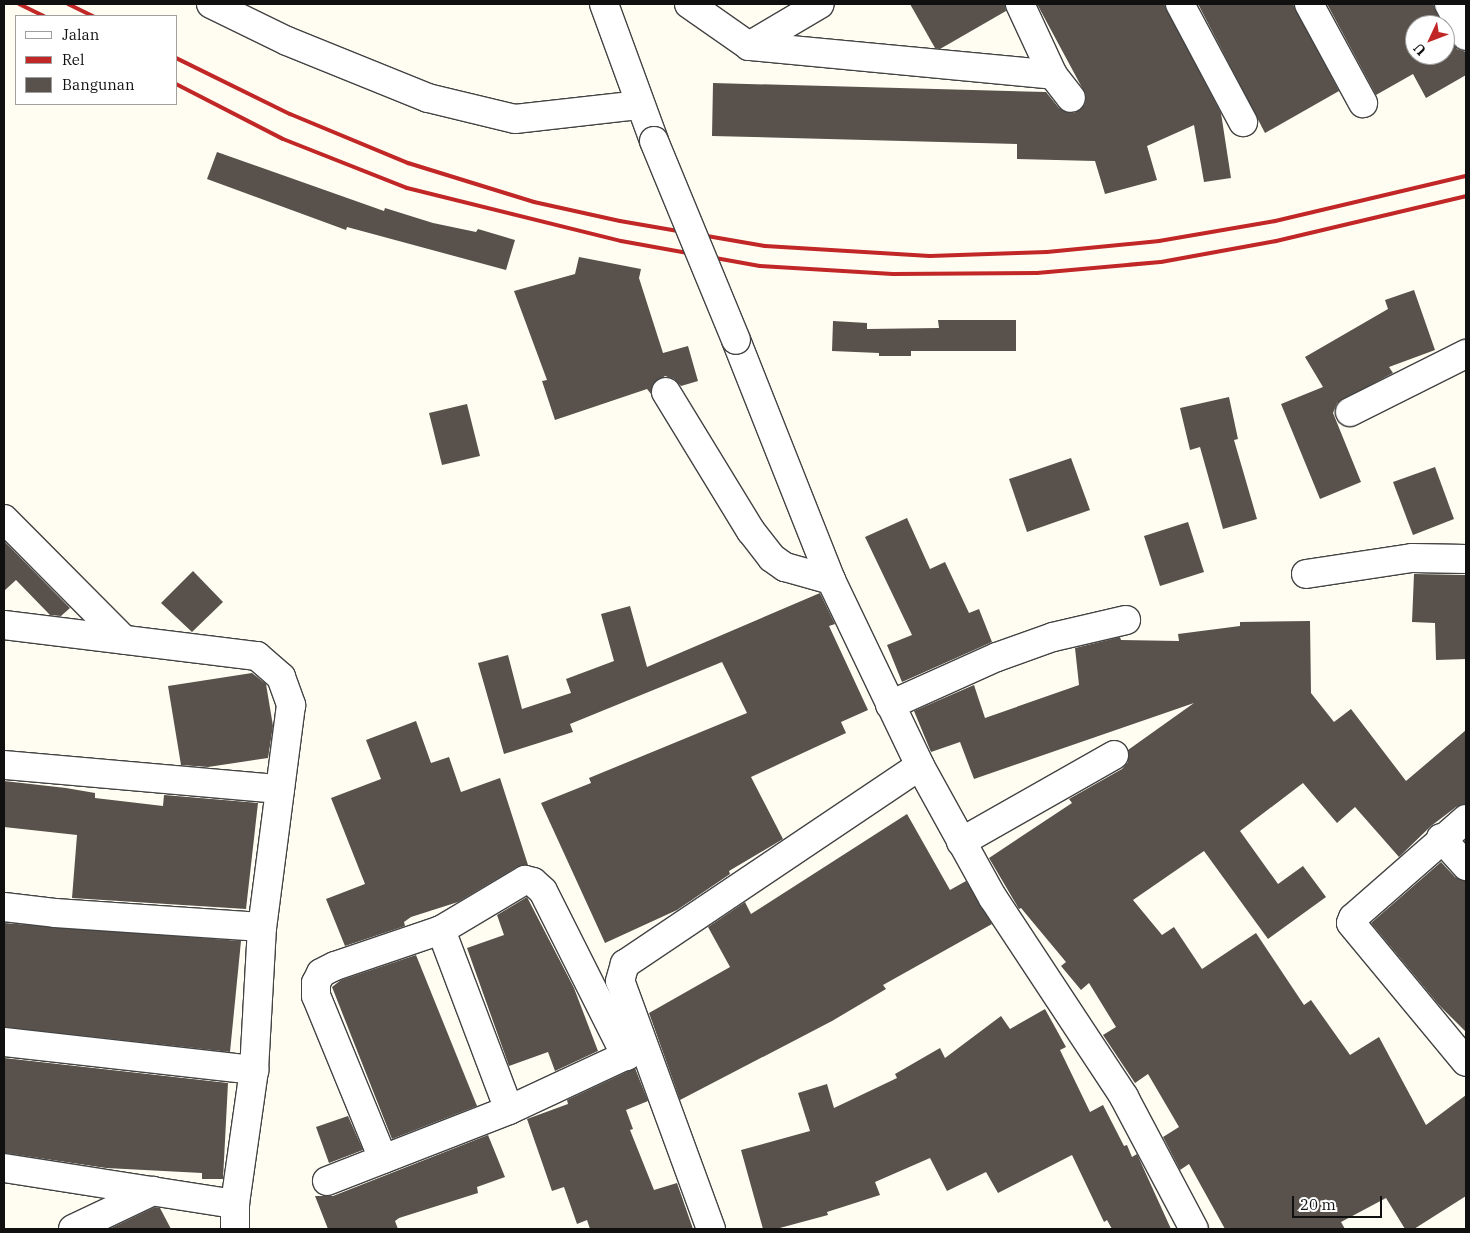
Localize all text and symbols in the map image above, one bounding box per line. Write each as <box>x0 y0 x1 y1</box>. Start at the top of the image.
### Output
legend <box>15 15 178 105</box>
north arrow <box>1405 15 1455 65</box>
text: Jalan <box>62 25 99 44</box>
text: U <box>1410 39 1430 60</box>
text: Rel <box>62 50 84 69</box>
text: Bangunan <box>62 75 135 94</box>
scale bar <box>1295 1186 1385 1218</box>
text: 20 m <box>1300 1195 1336 1214</box>

